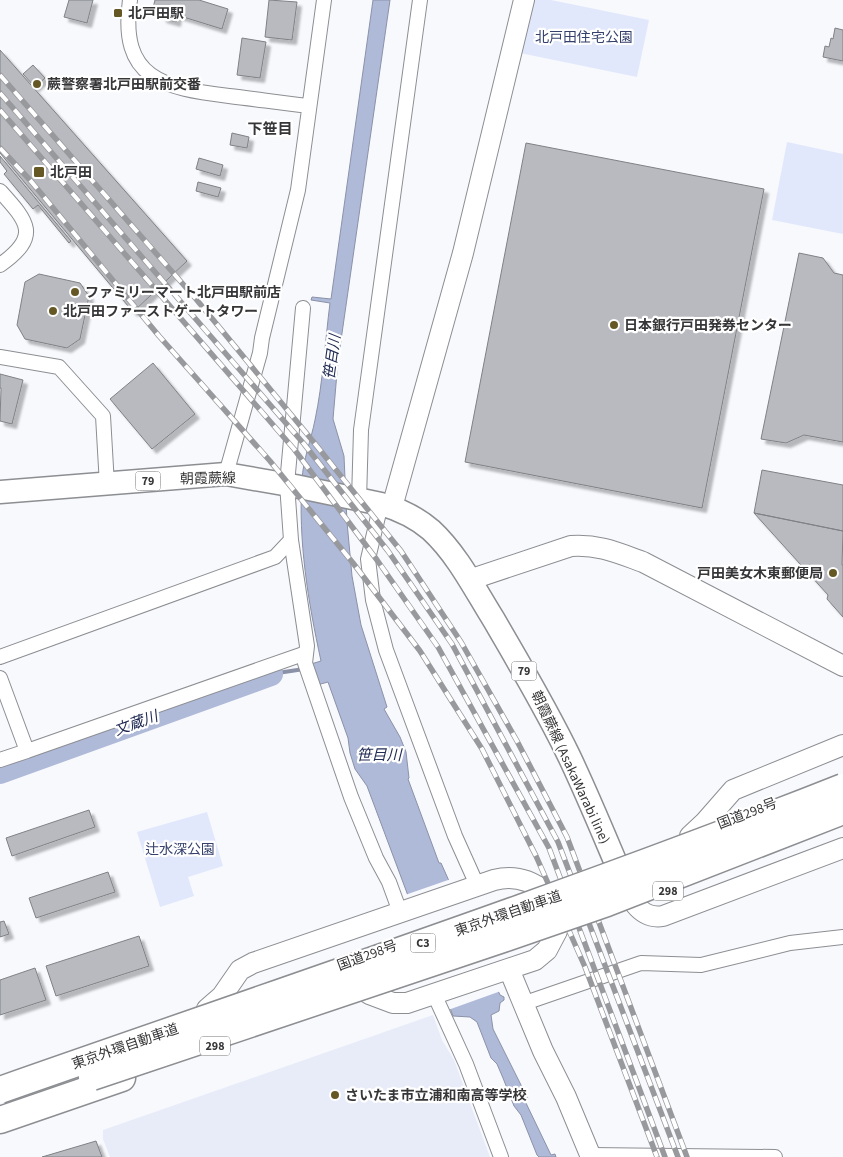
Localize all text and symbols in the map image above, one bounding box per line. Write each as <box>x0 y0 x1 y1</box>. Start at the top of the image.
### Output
place label: 北戸田駅 <box>128 4 184 24</box>
marker: 北戸田駅 <box>112 7 124 19</box>
park label: 北戸田住宅公園 <box>535 28 633 48</box>
place label: 蕨警察署北戸田駅前交番 <box>47 75 201 95</box>
marker: 蕨警察署北戸田駅前交番 <box>31 78 43 90</box>
district label: 下笹目 <box>247 119 293 140</box>
place label: 北戸田 <box>50 163 92 183</box>
marker: 北戸田 <box>32 165 46 179</box>
place label: ファミリーマート北戸田駅前店 <box>85 283 281 303</box>
marker: ファミリーマート北戸田駅前店 <box>69 286 81 298</box>
place label: 北戸田ファーストゲートタワー <box>63 302 258 322</box>
marker: 北戸田ファーストゲートタワー <box>47 305 59 317</box>
place label: 日本銀行戸田発券センター <box>624 316 792 336</box>
marker: 日本銀行戸田発券センター <box>608 319 620 331</box>
water label: 笹目川 <box>319 331 346 381</box>
street label: 朝霞蕨線 <box>180 469 236 489</box>
road number: 79 <box>136 472 160 491</box>
place label: 戸田美女木東郵便局 <box>697 564 823 584</box>
marker: 戸田美女木東郵便局 <box>827 567 839 579</box>
road number: 79 <box>512 661 536 680</box>
street label: 朝霞蕨線 (AsakaWarabi line) <box>526 688 614 847</box>
water label: 文蔵川 <box>111 705 163 741</box>
water label: 笹目川 <box>356 745 403 766</box>
street label: 国道298号 <box>714 793 780 835</box>
park label: 辻水深公園 <box>145 840 215 860</box>
road number: 298 <box>653 881 683 900</box>
street label: 東京外環自動車道 <box>452 886 565 942</box>
road number: C3 <box>410 934 436 952</box>
street label: 国道298号 <box>334 936 400 976</box>
street label: 東京外環自動車道 <box>69 1019 182 1075</box>
road number: 298 <box>200 1036 230 1056</box>
place label: さいたま市立浦和南高等学校 <box>345 1086 527 1106</box>
marker: さいたま市立浦和南高等学校 <box>329 1089 341 1101</box>

